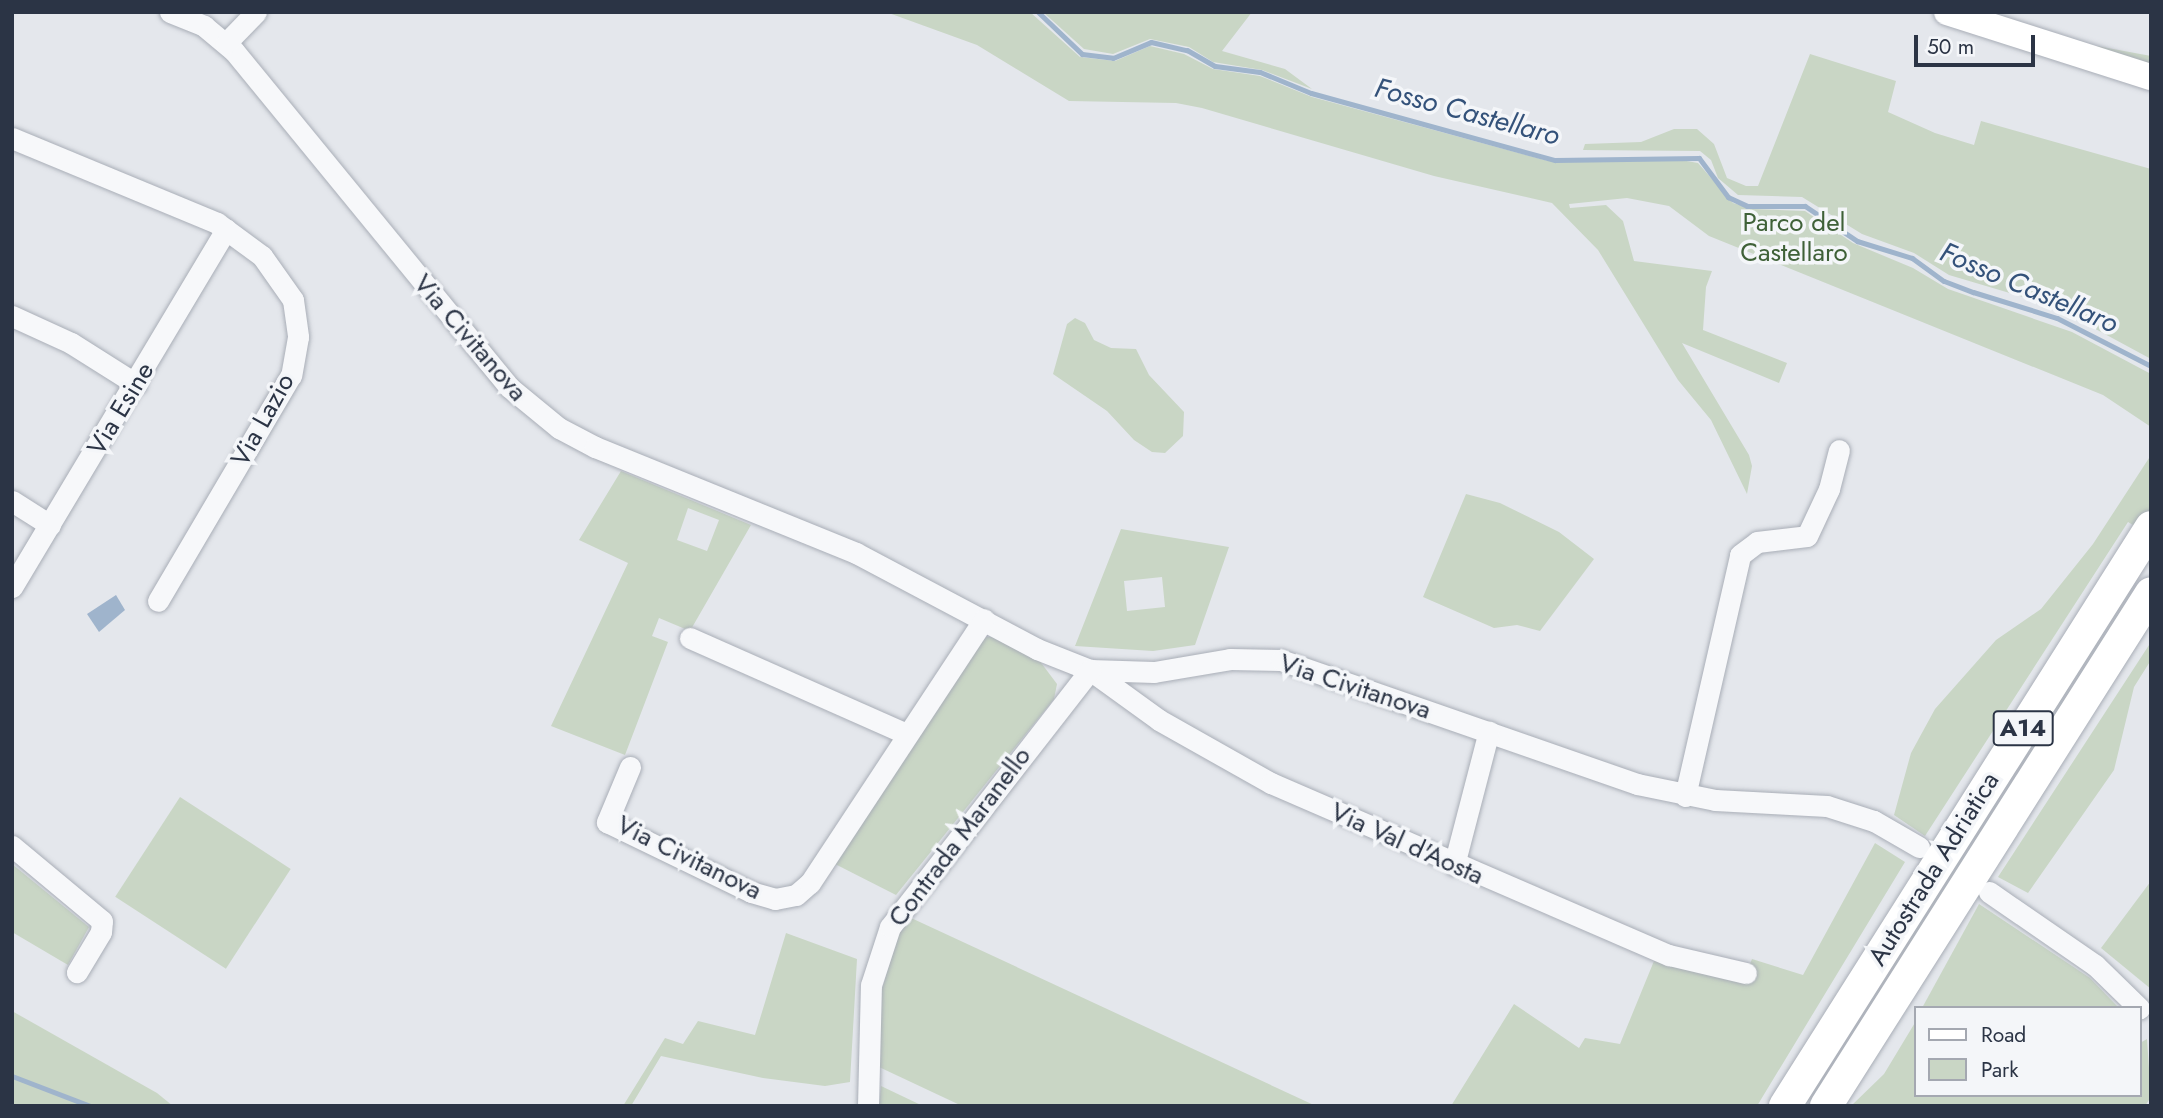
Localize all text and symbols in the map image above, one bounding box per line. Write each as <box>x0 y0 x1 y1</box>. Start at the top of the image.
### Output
scale bar <box>1918 21 2039 65</box>
text: 50 m <box>1927 32 1974 62</box>
water label: Fosso Castellaro <box>1371 71 1563 153</box>
park label: Parco del Castellaro <box>1740 207 1848 268</box>
water label: Fosso Castellaro <box>1935 235 2123 341</box>
street label: Via Civitanova <box>407 268 533 408</box>
street label: Via Esine <box>81 357 161 461</box>
street label: Via Lazio <box>225 368 301 472</box>
street label: Via Civitanova <box>1275 648 1435 726</box>
road number: A14 <box>1992 708 2054 748</box>
street label: Contrada Maranello <box>882 741 1038 933</box>
street label: Autostrada Adriatica <box>1862 767 2006 971</box>
street label: Via Val d'Aosta <box>1326 796 1488 892</box>
street label: Via Civitanova <box>612 810 766 906</box>
legend <box>1914 1006 2142 1097</box>
text: Road <box>1981 1020 2026 1050</box>
text: Park <box>1981 1055 2018 1085</box>

